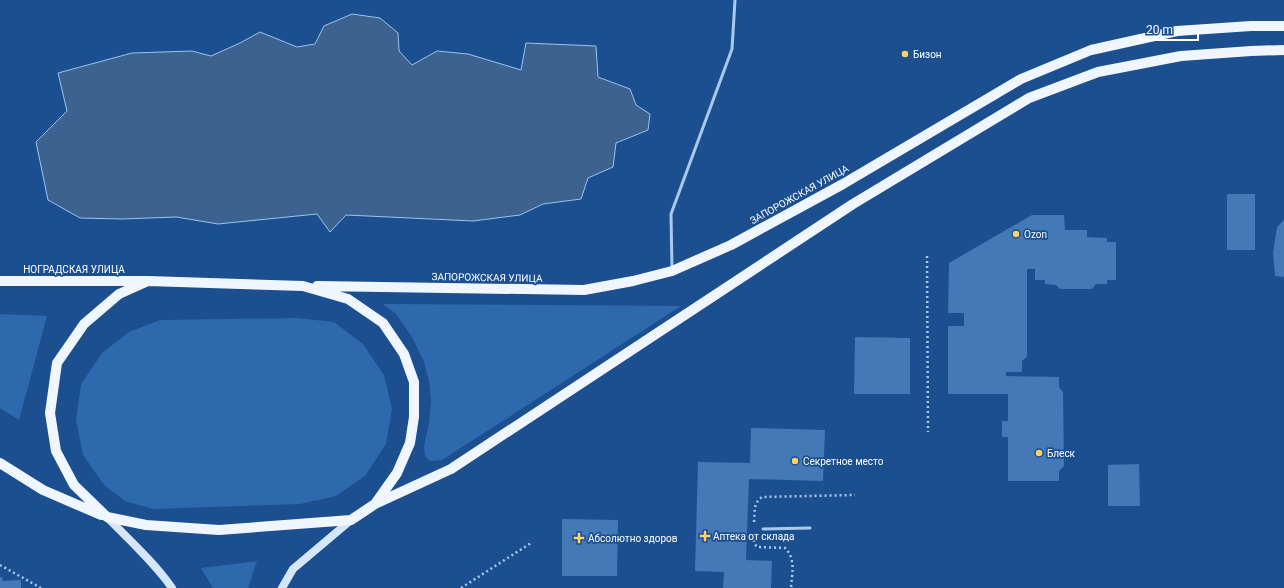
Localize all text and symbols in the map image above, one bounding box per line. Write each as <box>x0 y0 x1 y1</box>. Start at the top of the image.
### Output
scale bar <box>1140 16 1198 42</box>
text: 20 m <box>1146 23 1173 37</box>
marker: Бизон <box>900 49 910 59</box>
place label: Бизон <box>913 49 942 60</box>
street label: ЗАПОРОЖСКАЯ УЛИЦА <box>748 162 851 226</box>
marker: Ozon <box>1011 229 1021 239</box>
place label: Ozon <box>1024 229 1047 240</box>
street label: НОГРАДСКАЯ УЛИЦА <box>23 264 125 275</box>
street label: ЗАПОРОЖСКАЯ УЛИЦА <box>431 271 543 284</box>
marker: Блеск <box>1034 448 1044 458</box>
place label: Блеск <box>1047 448 1076 459</box>
marker: Секретное место <box>790 456 800 466</box>
place label: Секретное место <box>803 456 884 467</box>
marker: Аптека от склада <box>700 531 710 541</box>
place label: Аптека от склада <box>713 531 795 542</box>
marker: Абсолютно здоров <box>573 532 585 544</box>
place label: Абсолютно здоров <box>588 533 678 544</box>

